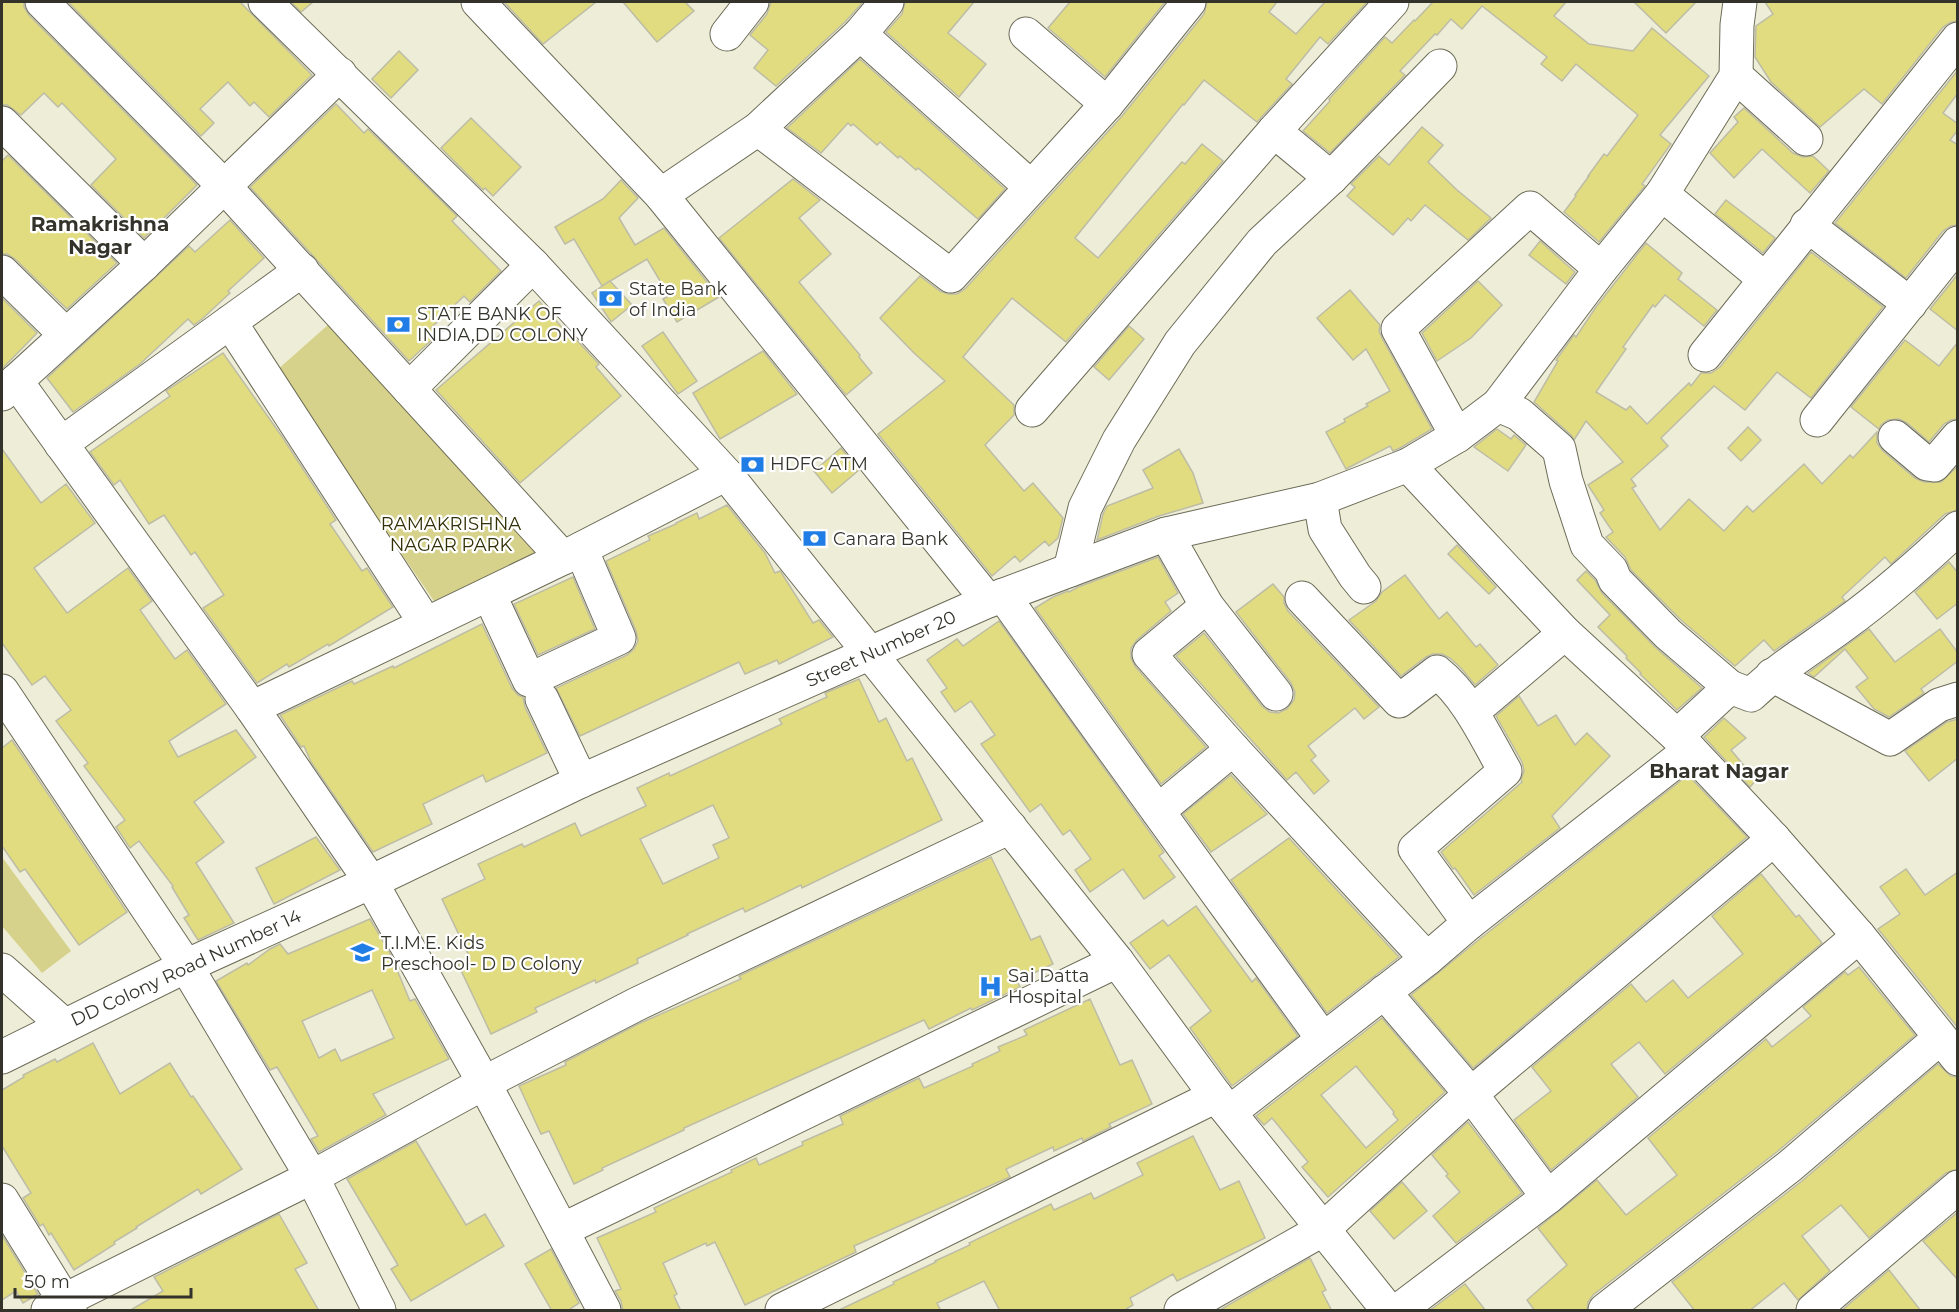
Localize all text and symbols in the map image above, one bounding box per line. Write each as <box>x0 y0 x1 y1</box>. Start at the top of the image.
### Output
district label: Ramakrishna Nagar <box>31 212 169 259</box>
place label: State Bank of India <box>629 278 728 321</box>
bank icon: State Bank of India <box>598 286 624 312</box>
place label: STATE BANK OF INDIA,DD COLONY <box>417 303 588 346</box>
bank icon: STATE BANK OF INDIA,DD COLONY <box>386 311 412 337</box>
bank icon: HDFC ATM <box>739 451 765 477</box>
place label: HDFC ATM <box>770 453 868 475</box>
park label: RAMAKRISHNA NAGAR PARK <box>381 513 521 556</box>
bank icon: Canara Bank <box>802 526 828 552</box>
place label: Canara Bank <box>833 528 948 550</box>
street label: Street Number 20 <box>802 606 960 692</box>
district label: Bharat Nagar <box>1649 759 1789 783</box>
street label: DD Colony Road Number 14 <box>67 905 305 1031</box>
place label: T.I.M.E. Kids Preschool- D D Colony <box>381 932 582 975</box>
school or university icon: T.I.M.E. Kids Preschool- D D Colony <box>350 940 376 966</box>
place label: Sai Datta Hospital <box>1008 965 1089 1008</box>
hospital icon: Sai Datta Hospital <box>977 973 1003 999</box>
scale bar <box>15 1261 190 1299</box>
text: 50 m <box>24 1271 70 1293</box>

